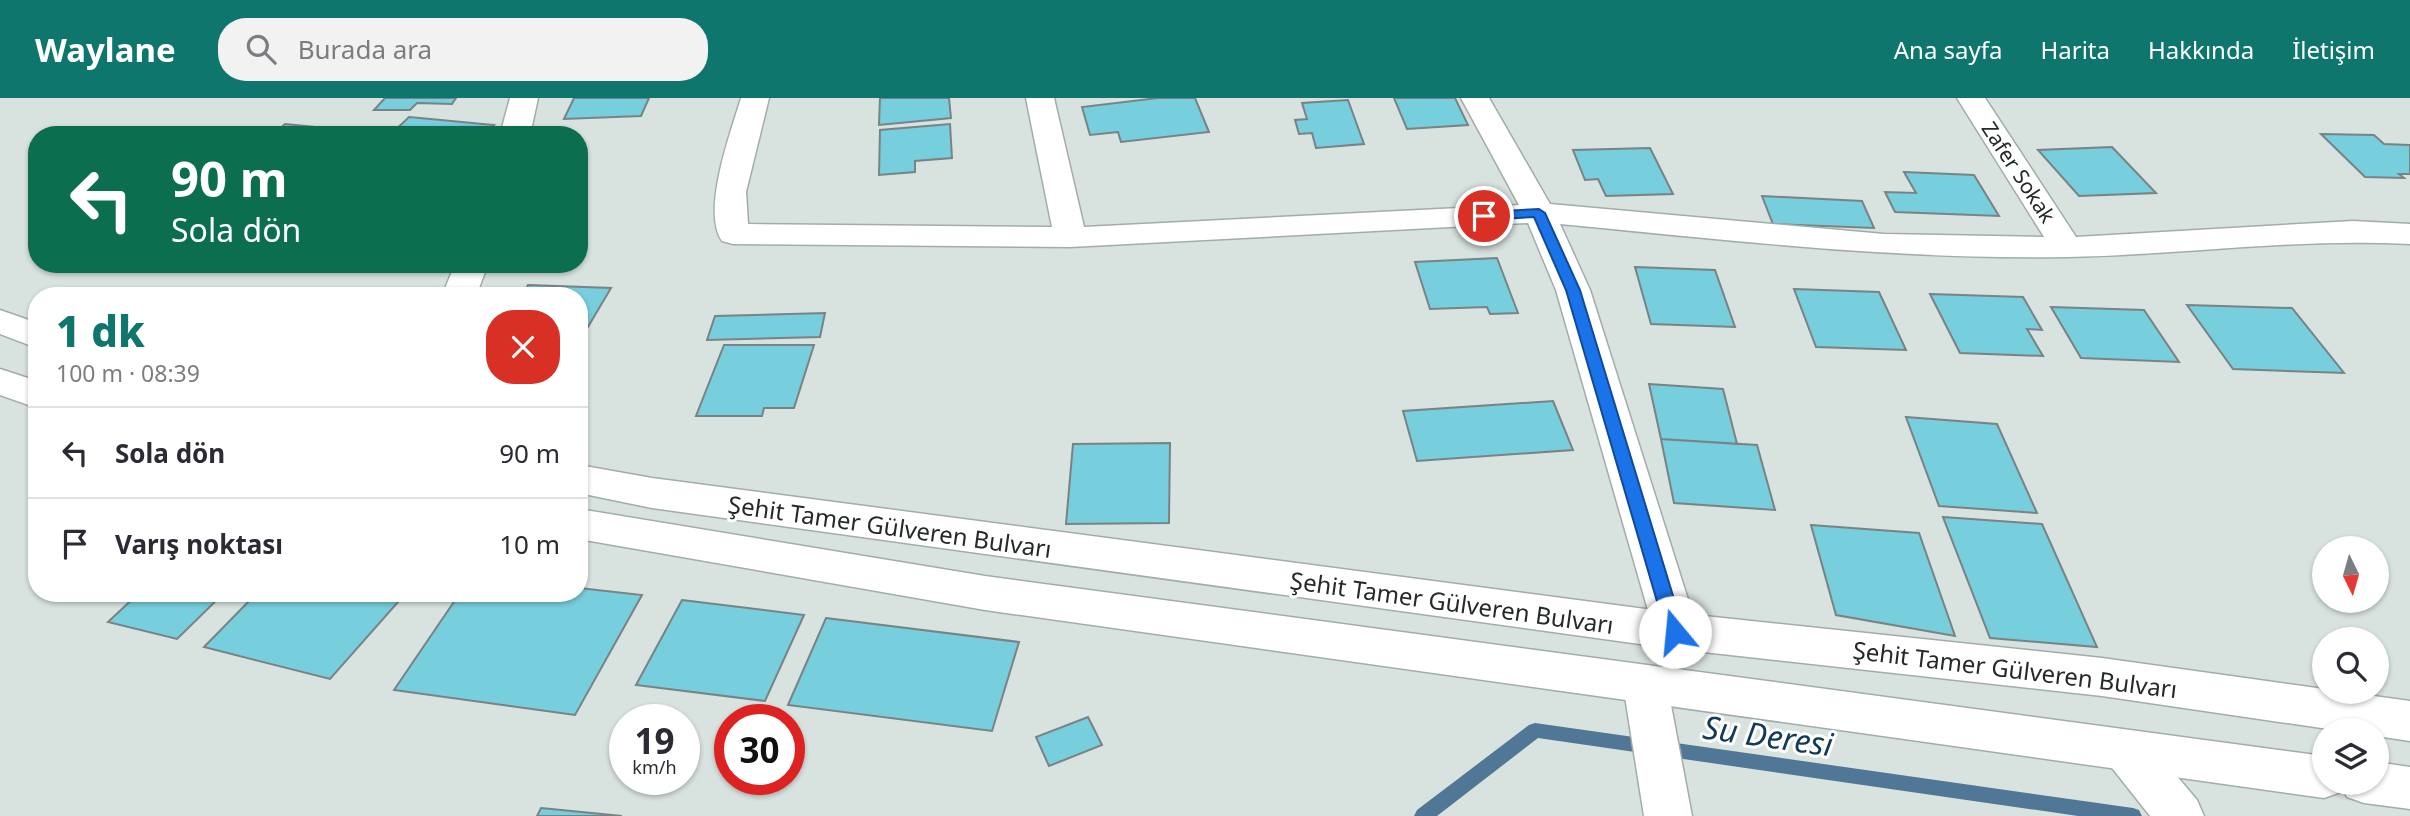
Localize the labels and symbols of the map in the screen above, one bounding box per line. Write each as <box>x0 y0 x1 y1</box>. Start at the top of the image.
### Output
street label: Zafer Sokak <box>1976 116 2063 229</box>
pin <box>1454 186 1514 246</box>
street label: Şehit Tamer Gülveren Bulvarı <box>726 487 1054 565</box>
north arrow <box>2312 536 2389 612</box>
street label: Şehit Tamer Gülveren Bulvarı <box>1288 563 1616 641</box>
position arrow <box>1638 595 1712 669</box>
street label: Şehit Tamer Gülveren Bulvarı <box>1851 633 2179 705</box>
speed limit sign: 30 <box>714 704 805 795</box>
water label: Su Deresi <box>1700 705 1836 765</box>

